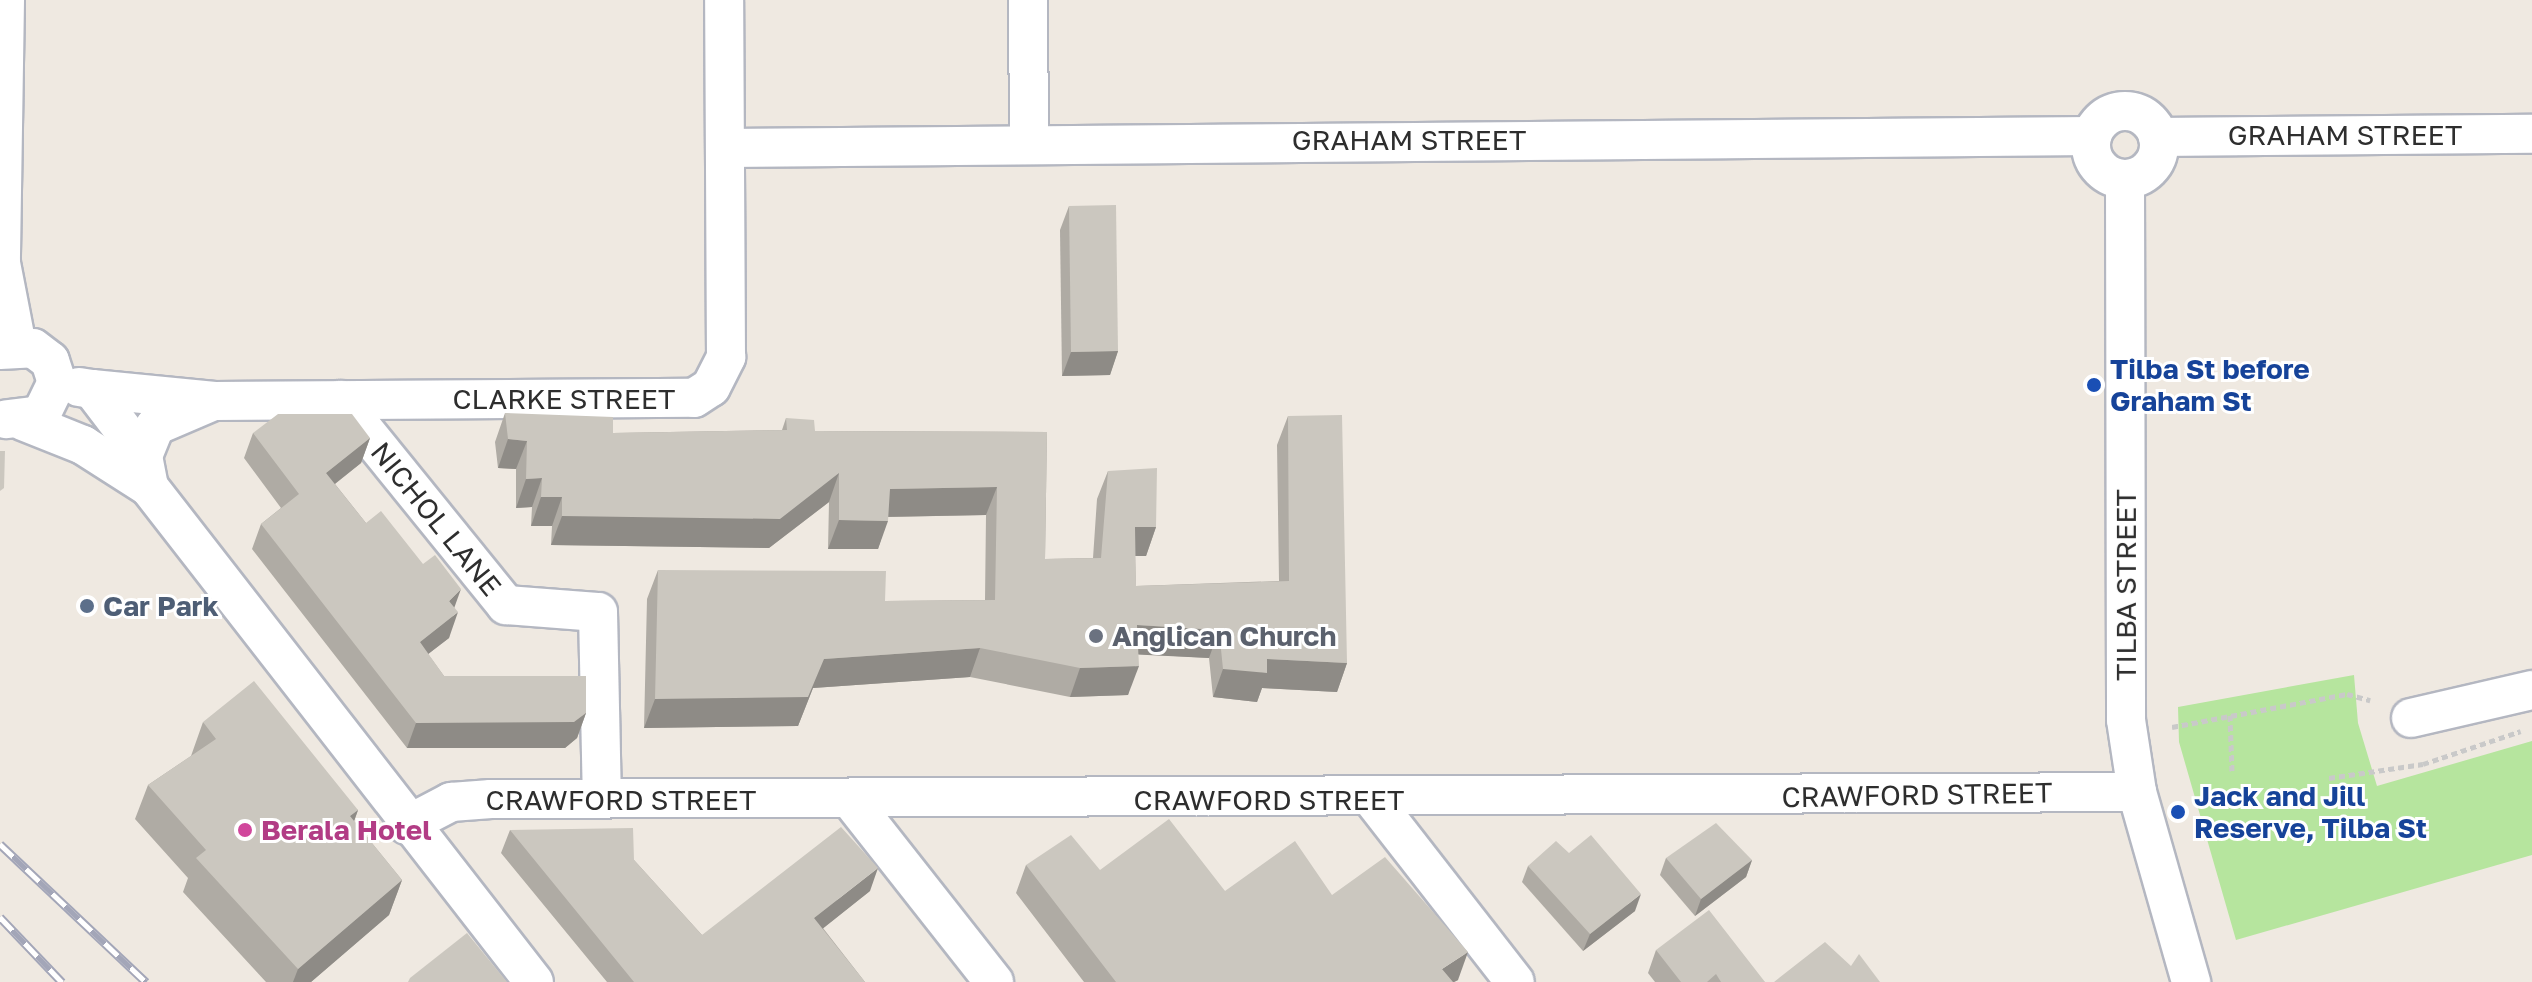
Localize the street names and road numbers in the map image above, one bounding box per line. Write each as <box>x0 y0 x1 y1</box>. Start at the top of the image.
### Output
street label: GRAHAM STREET <box>2228 118 2462 152</box>
street label: GRAHAM STREET <box>1292 123 1526 157</box>
street label: CLARKE STREET <box>453 382 675 416</box>
street label: NICHOL LANE <box>364 435 508 603</box>
street label: TILBA STREET <box>2109 489 2143 681</box>
street label: CRAWFORD STREET <box>1781 776 2053 814</box>
street label: CRAWFORD STREET <box>486 783 756 817</box>
street label: CRAWFORD STREET <box>1134 783 1404 817</box>

